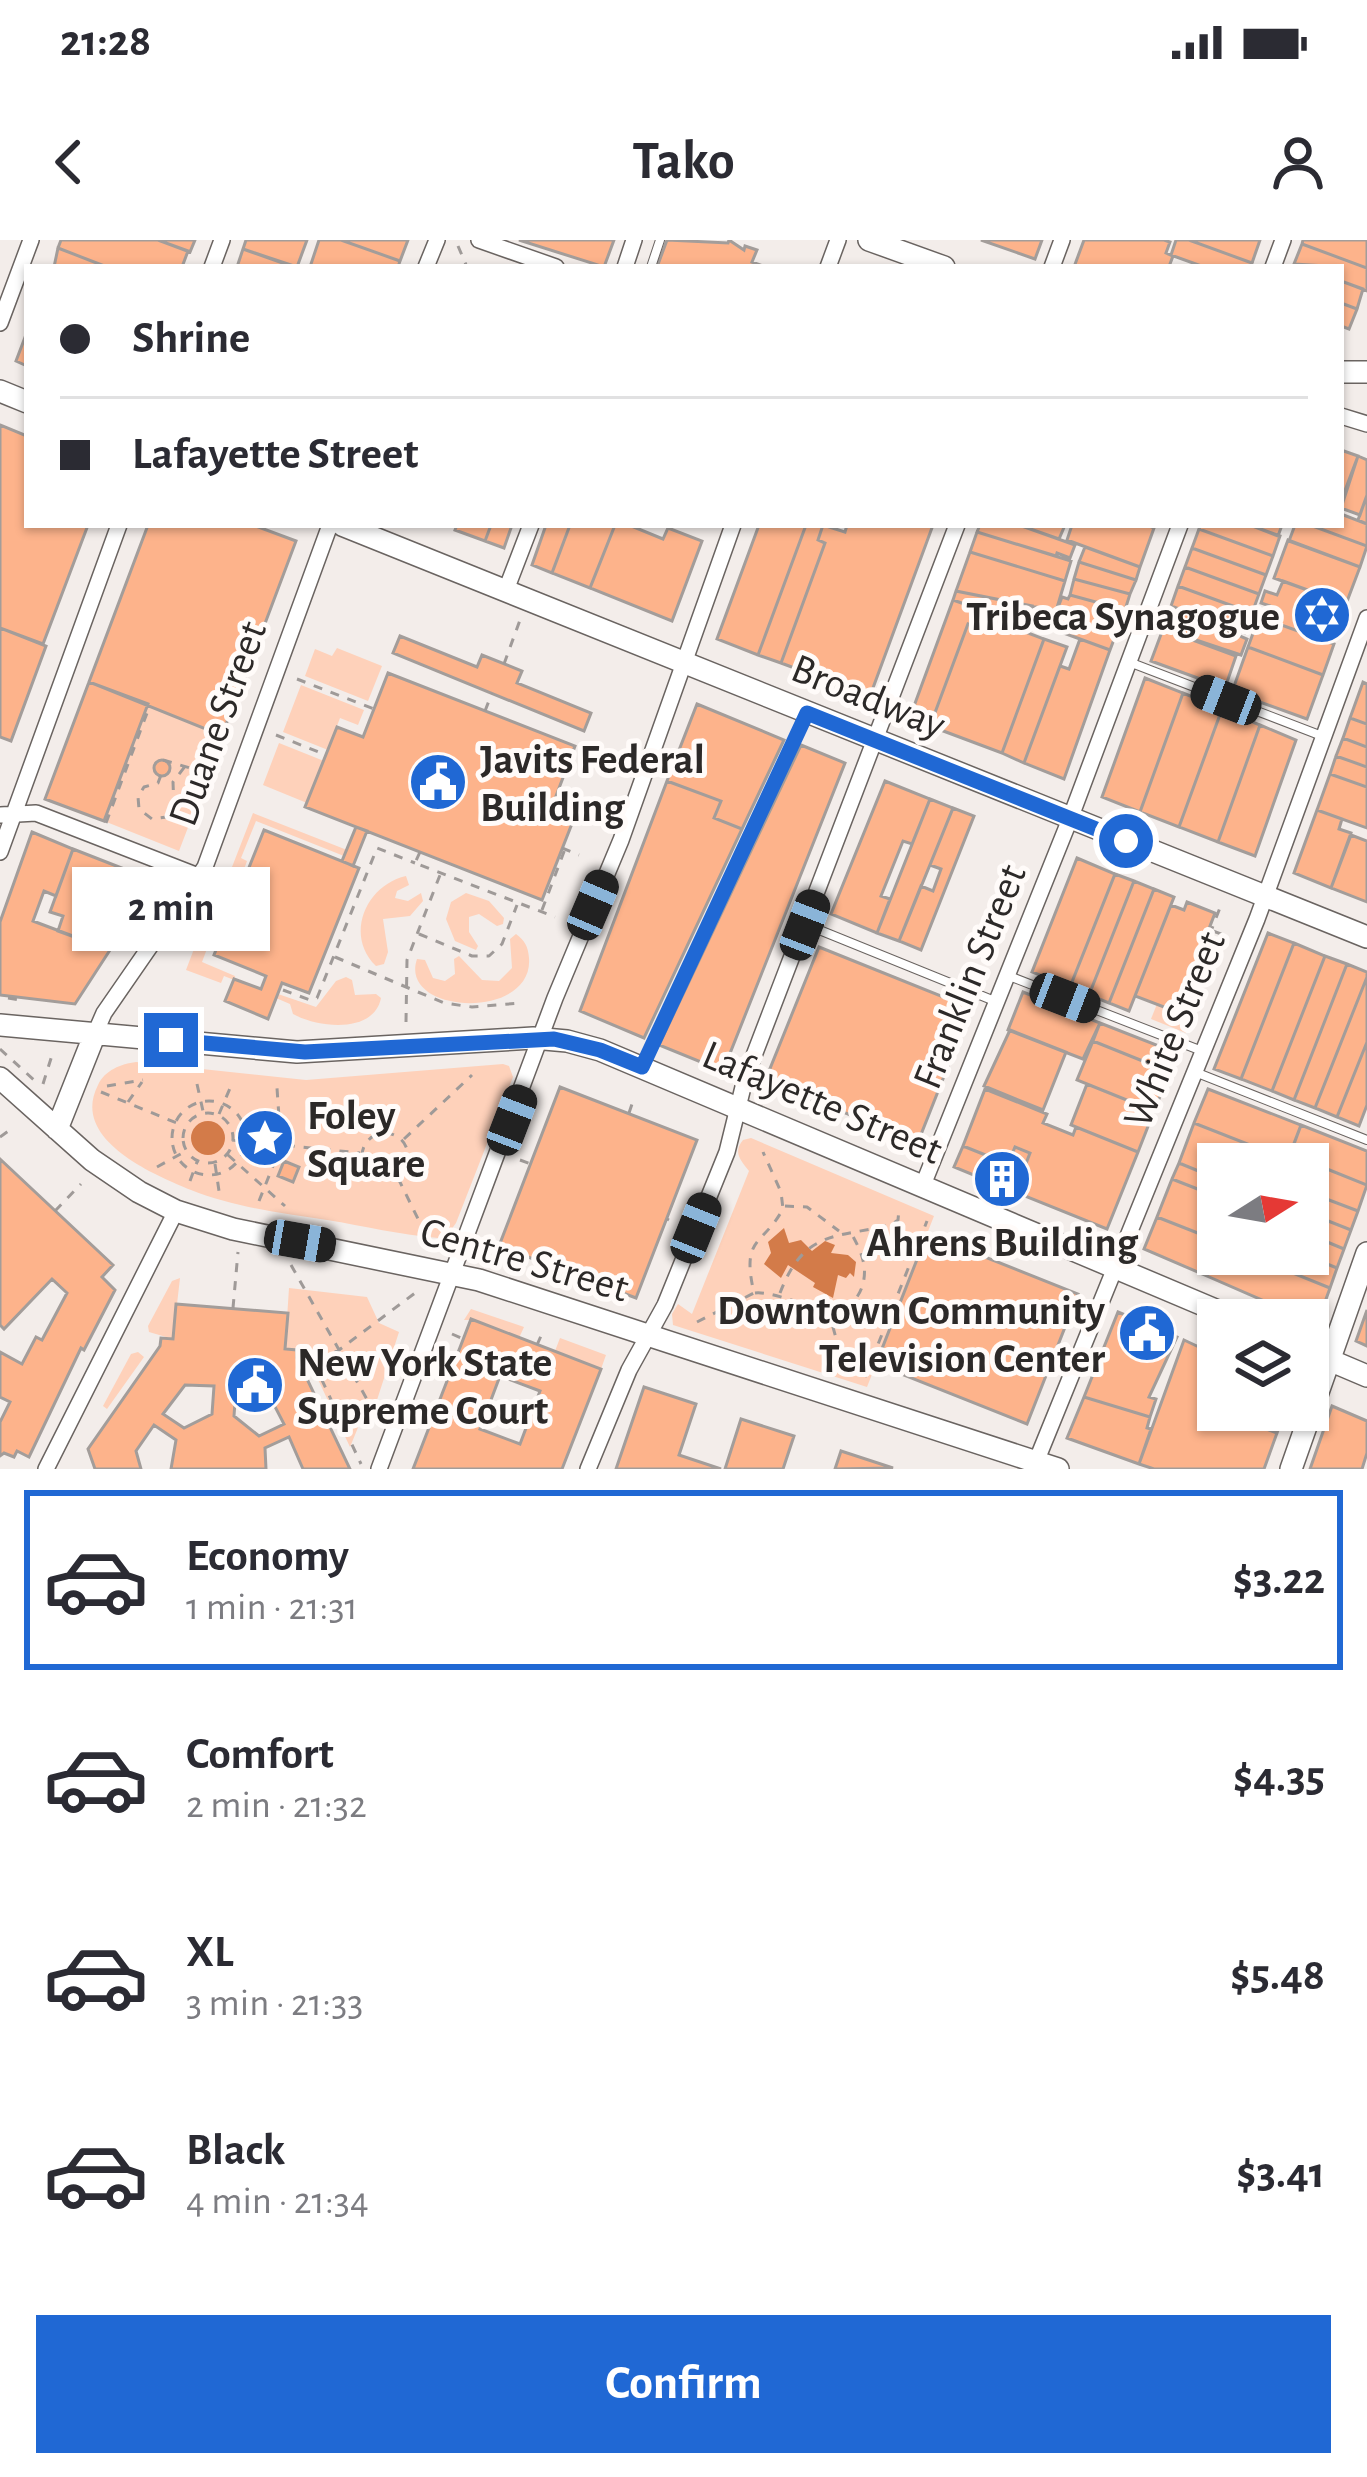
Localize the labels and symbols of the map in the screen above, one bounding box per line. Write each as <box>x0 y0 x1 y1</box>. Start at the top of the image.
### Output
synagogue icon: Tribeca Synagogue <box>1291 584 1353 646</box>
place label: Tribeca Synagogue <box>966 596 1280 638</box>
street label: Duane Street <box>161 616 274 832</box>
street label: Broadway <box>785 647 951 747</box>
car <box>1186 670 1266 730</box>
place label: Javits Federal Building <box>480 739 705 829</box>
public building icon: Javits Federal Building <box>407 751 469 813</box>
route start <box>1099 814 1153 868</box>
street label: Franklin Street <box>906 859 1034 1095</box>
car <box>562 865 624 945</box>
callout: 2 min <box>72 866 270 950</box>
car <box>775 885 835 965</box>
street label: White Street <box>1117 926 1233 1134</box>
car <box>1025 968 1105 1028</box>
route end <box>144 1013 198 1067</box>
street label: Lafayette Street <box>696 1034 948 1172</box>
car <box>482 1080 542 1160</box>
place label: Foley Square <box>307 1095 425 1185</box>
place icon: Foley Square <box>234 1107 296 1169</box>
north arrow <box>1197 1143 1329 1275</box>
building icon: Ahrens Building <box>971 1148 1033 1210</box>
car <box>666 1188 726 1268</box>
street label: Centre Street <box>416 1210 633 1310</box>
car <box>261 1217 339 1265</box>
place label: Ahrens Building <box>866 1222 1139 1264</box>
place label: Downtown Community Television Center <box>717 1290 1105 1380</box>
public building icon: Downtown Community Television Center <box>1116 1302 1178 1364</box>
place label: New York State Supreme Court <box>297 1342 552 1432</box>
public building icon: New York State Supreme Court <box>224 1354 286 1416</box>

